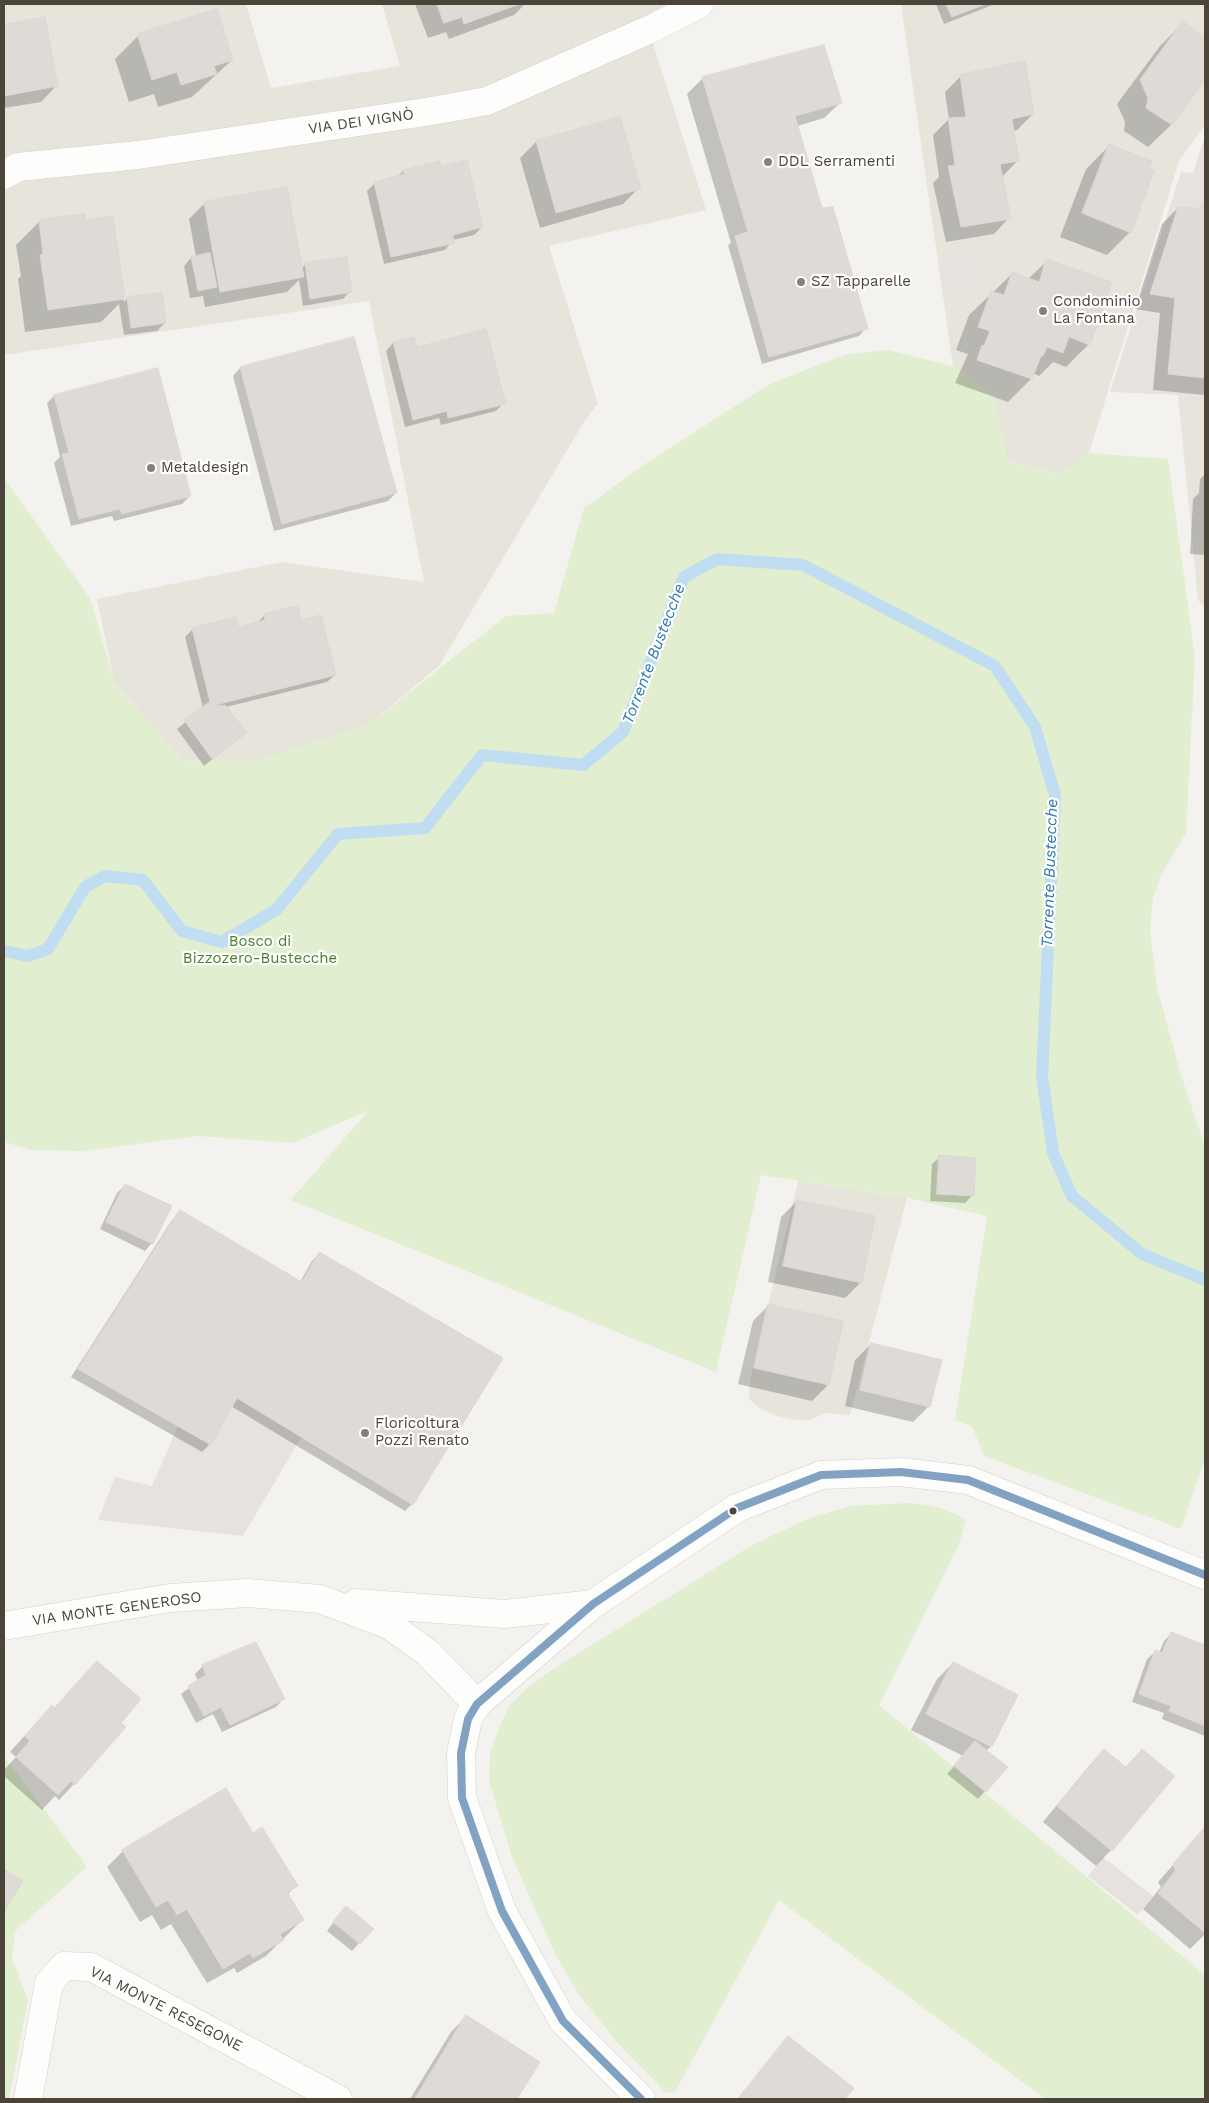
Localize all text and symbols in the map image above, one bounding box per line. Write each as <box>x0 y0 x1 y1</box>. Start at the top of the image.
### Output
street label: VIA DEI VIGNÒ <box>307 106 415 138</box>
place label: DDL Serramenti <box>778 153 895 171</box>
marker: DDL Serramenti <box>762 156 774 168</box>
place label: SZ Tapparelle <box>811 273 911 291</box>
marker: SZ Tapparelle <box>795 276 807 288</box>
place label: Condominio La Fontana <box>1053 293 1141 328</box>
marker: Condominio La Fontana <box>1037 305 1049 317</box>
place label: Metaldesign <box>161 459 249 477</box>
marker: Metaldesign <box>145 462 157 474</box>
water label: Torrente Bustecche <box>618 581 690 727</box>
water label: Torrente Bustecche <box>1038 798 1062 948</box>
park label: Bosco di Bizzozero-Bustecche <box>183 933 337 968</box>
place label: Floricoltura Pozzi Renato <box>375 1415 469 1450</box>
marker: Floricoltura Pozzi Renato <box>359 1427 371 1439</box>
unlabelled marker <box>728 1506 738 1516</box>
street label: VIA MONTE GENEROSO <box>31 1588 203 1630</box>
street label: VIA MONTE RESEGONE <box>87 1963 245 2055</box>

